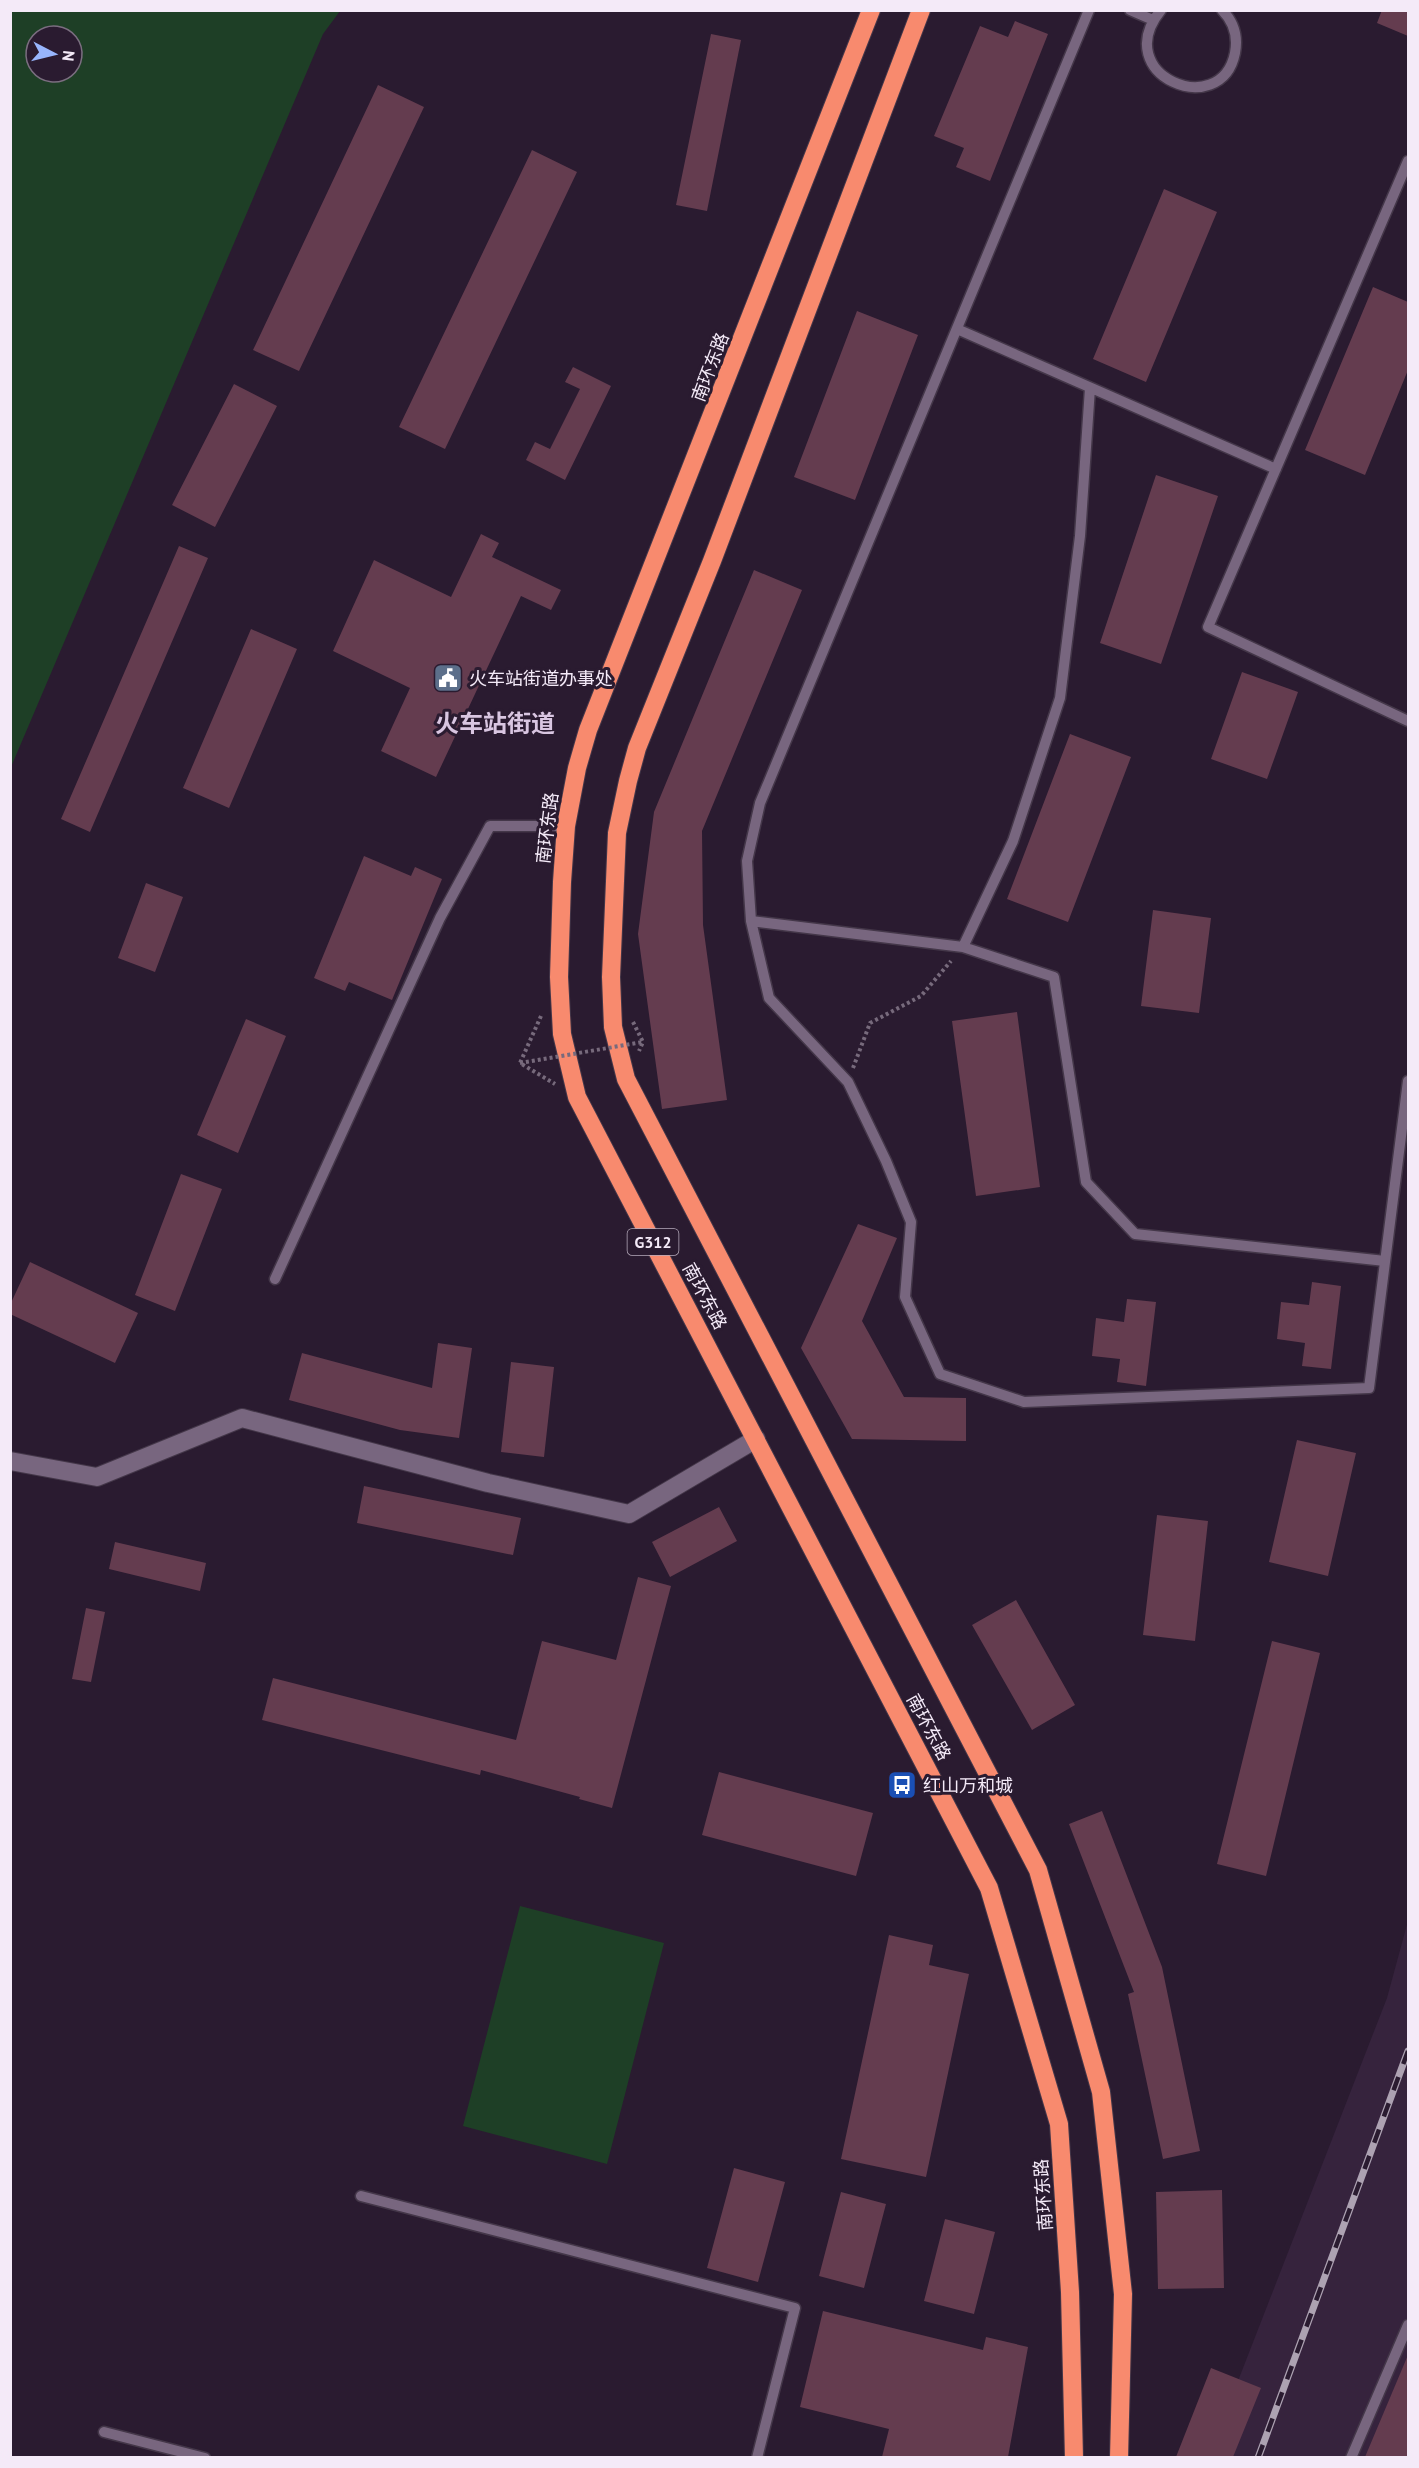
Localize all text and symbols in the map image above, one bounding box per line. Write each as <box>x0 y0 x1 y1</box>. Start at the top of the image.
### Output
north arrow <box>24 24 84 84</box>
text: N <box>58 49 79 62</box>
street label: 南环东路 <box>686 329 734 405</box>
public building icon: 火车站街道办事处 <box>432 662 464 694</box>
place label: 火车站街道办事处 <box>469 667 613 690</box>
district label: 火车站街道 <box>435 708 555 739</box>
street label: 南环东路 <box>531 791 563 865</box>
road number: G312 <box>628 1229 678 1255</box>
street label: 南环东路 <box>678 1259 732 1333</box>
street label: 南环东路 <box>902 1690 956 1764</box>
bus stop icon: 红山万和城 <box>886 1769 918 1801</box>
place label: 红山万和城 <box>923 1774 1013 1797</box>
street label: 南环东路 <box>1029 2158 1057 2232</box>

